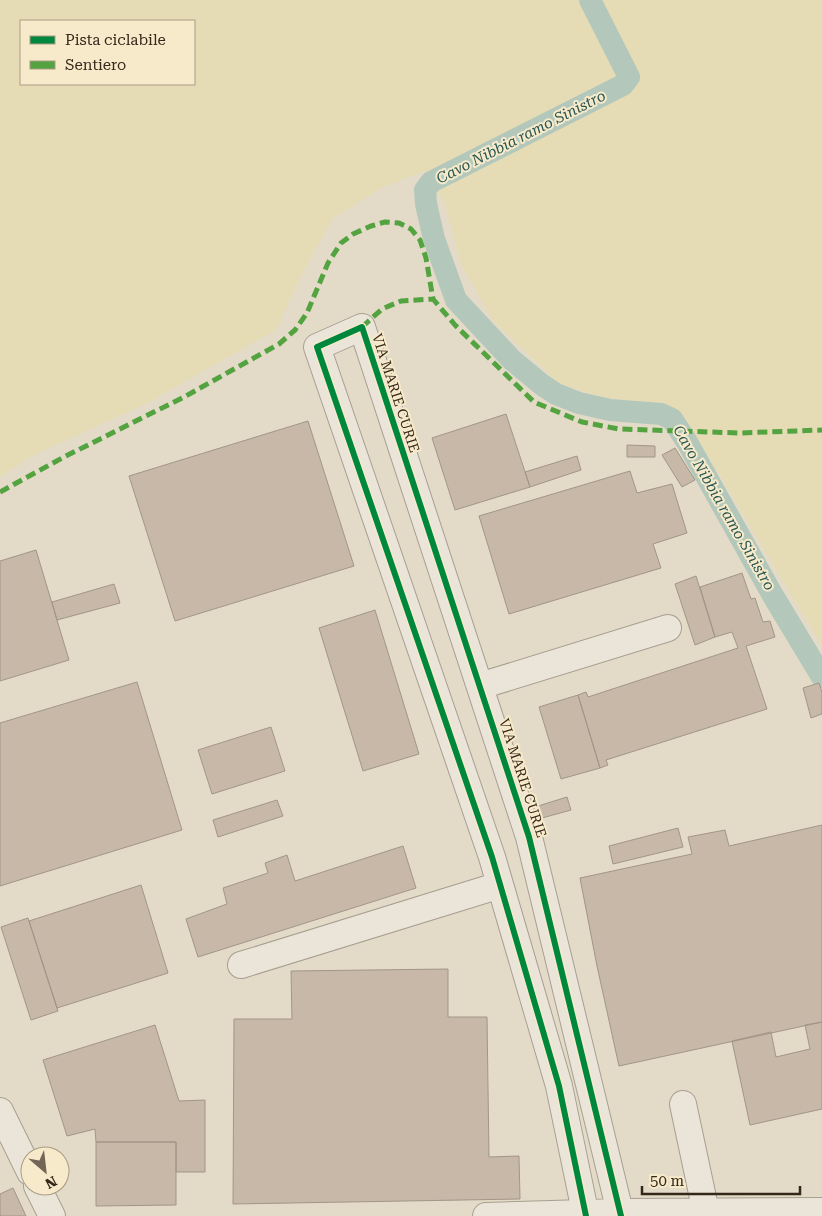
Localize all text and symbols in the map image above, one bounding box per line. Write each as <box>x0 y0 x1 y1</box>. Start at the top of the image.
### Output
legend <box>20 20 195 85</box>
text: Pista ciclabile <box>65 31 166 49</box>
text: Sentiero <box>65 56 126 74</box>
water label: Cavo Nibbia ramo Sinistro <box>433 86 609 188</box>
street label: VIA MARIE CURIE <box>369 331 423 455</box>
water label: Cavo Nibbia ramo Sinistro <box>669 422 779 594</box>
street label: VIA MARIE CURIE <box>496 716 550 840</box>
north arrow <box>20 1146 70 1196</box>
scale bar <box>642 1164 800 1196</box>
text: 50 m <box>650 1172 685 1190</box>
text: N <box>42 1173 60 1192</box>

